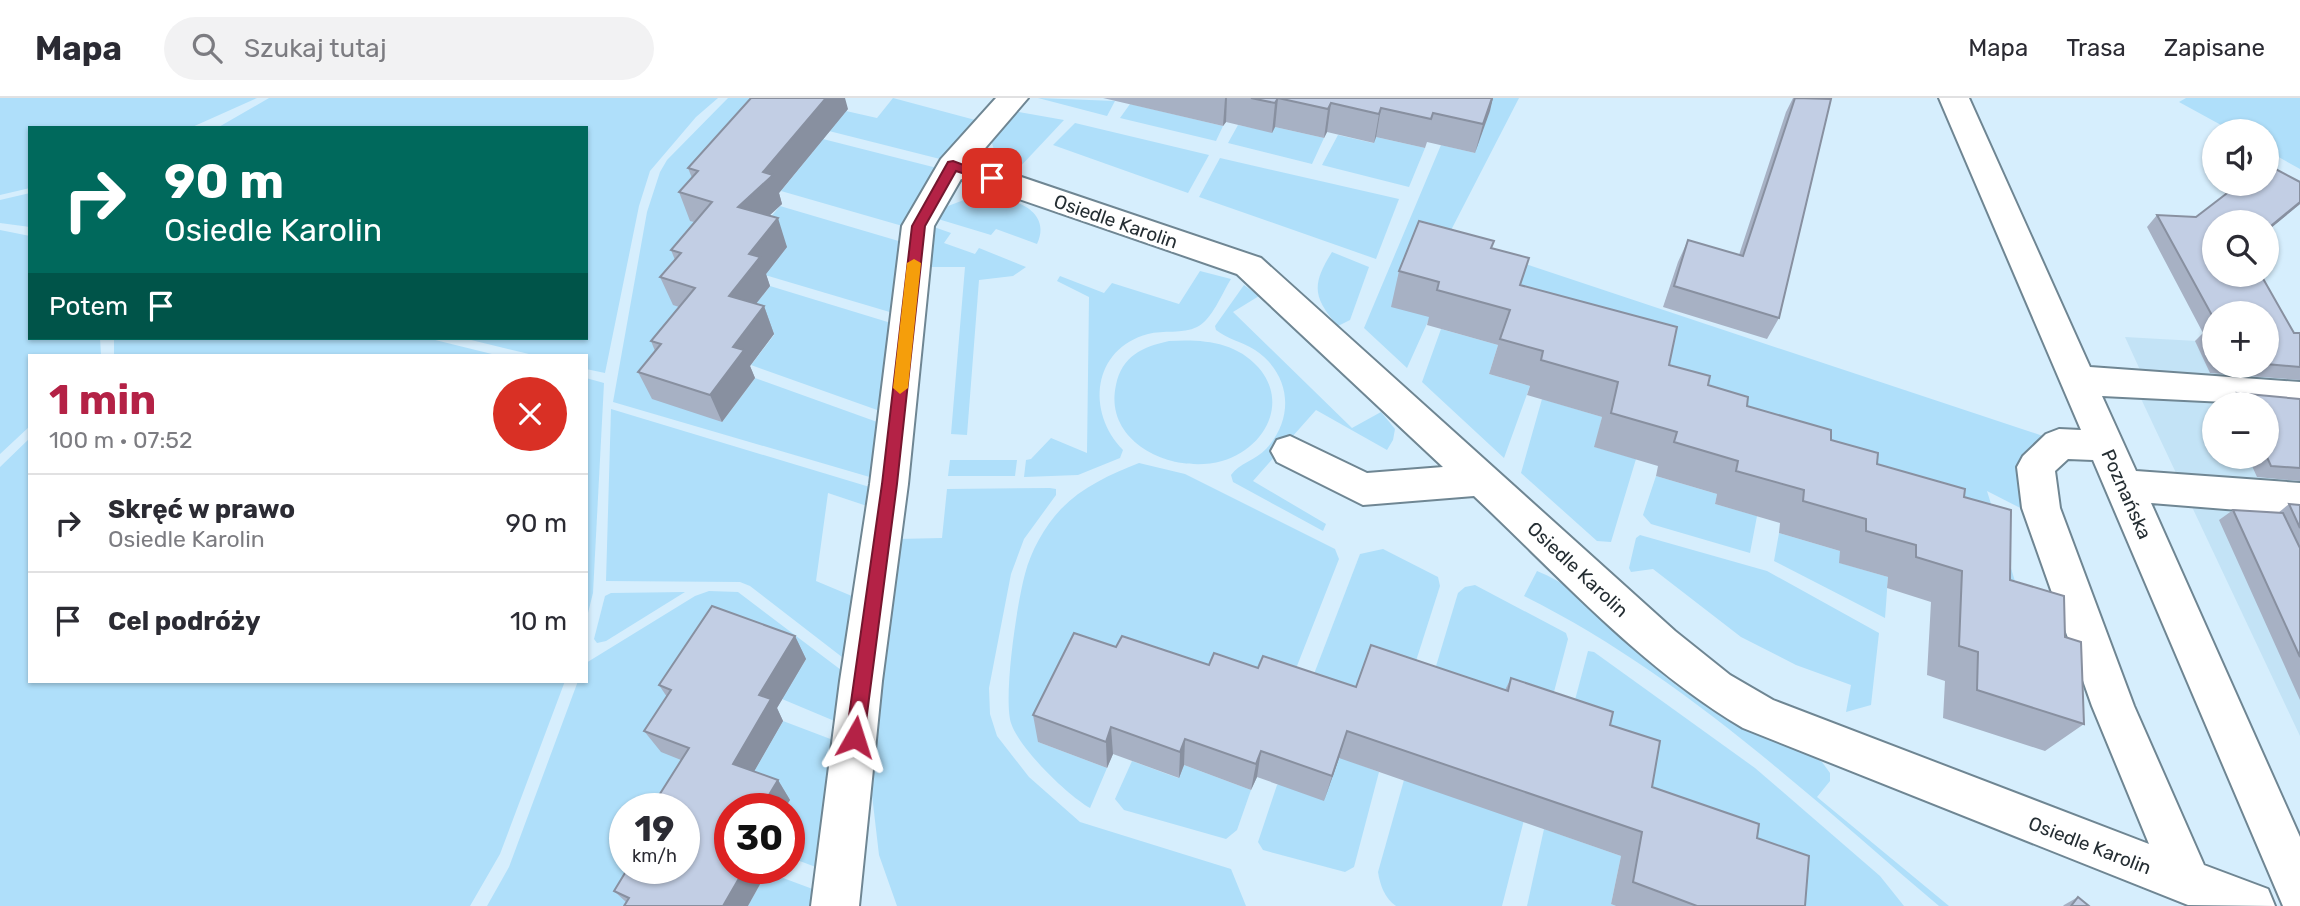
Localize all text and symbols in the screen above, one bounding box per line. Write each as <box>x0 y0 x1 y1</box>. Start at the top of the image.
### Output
search box <box>164 17 654 80</box>
text: Mapa <box>35 29 122 68</box>
icon: search <box>188 29 226 67</box>
text: Szukaj tutaj <box>244 33 387 64</box>
text: Mapa <box>1968 34 2028 62</box>
text: Trasa <box>2066 34 2126 62</box>
text: Zapisane <box>2164 34 2265 62</box>
map controls <box>2202 119 2279 469</box>
button: sound <box>2202 119 2279 196</box>
pin <box>962 148 1022 208</box>
text: 90 m <box>164 152 284 210</box>
icon: right <box>49 154 140 245</box>
icon: arrive <box>973 159 1011 197</box>
street label: Osiedle Karolin <box>1051 190 1181 253</box>
button: search <box>2202 210 2279 287</box>
text: Osiedle Karolin <box>164 211 382 249</box>
icon: arrive <box>142 287 180 325</box>
text: Potem <box>49 291 128 322</box>
button: + <box>2202 301 2279 378</box>
text: 1 min <box>49 375 156 425</box>
button: close <box>493 377 567 451</box>
button: − <box>2202 392 2279 469</box>
text: 100 m · 07:52 <box>49 426 192 454</box>
street label: Poznańska <box>2097 446 2157 543</box>
text: Skręć w prawo <box>108 494 295 525</box>
icon: right <box>49 504 87 542</box>
text: 90 m <box>506 508 567 539</box>
street label: Osiedle Karolin <box>1522 517 1633 622</box>
text: Osiedle Karolin <box>108 525 265 553</box>
icon: arrive <box>49 602 87 640</box>
text: Cel podróży <box>108 606 261 637</box>
text: 10 m <box>510 606 567 637</box>
position arrow <box>818 700 892 774</box>
speed limit sign: 30 <box>714 793 805 884</box>
text: 19 <box>635 808 674 850</box>
street label: Osiedle Karolin <box>2025 812 2154 879</box>
text: km/h <box>632 845 677 867</box>

